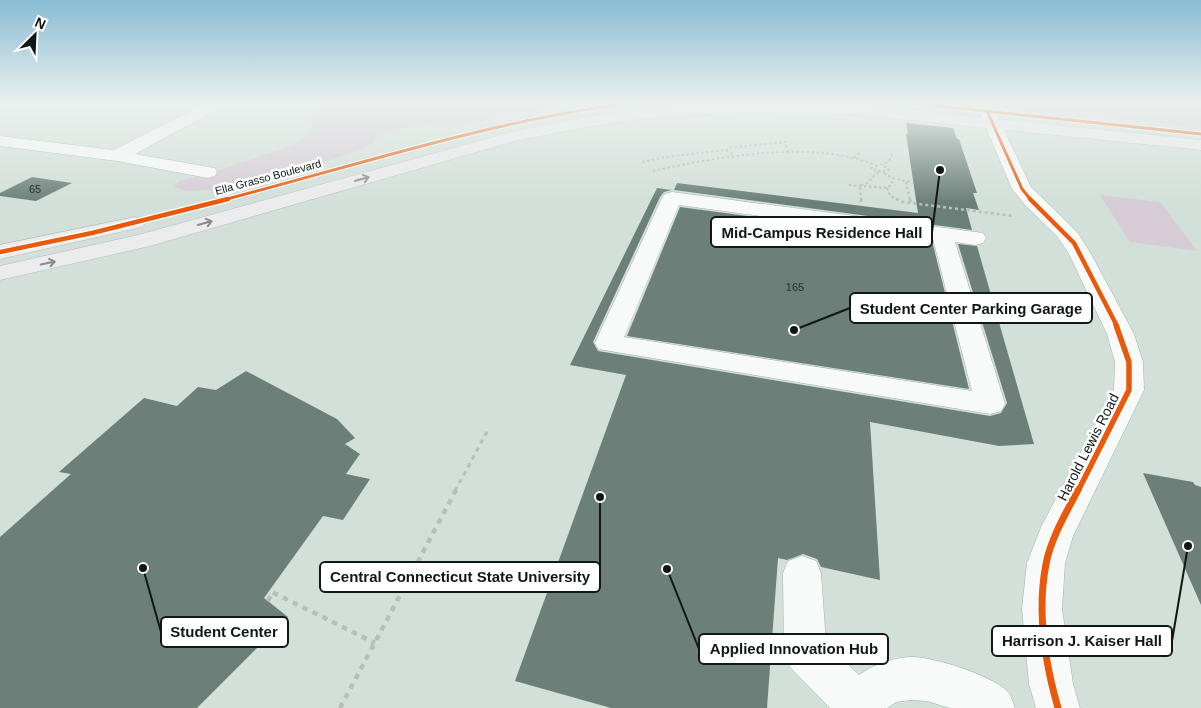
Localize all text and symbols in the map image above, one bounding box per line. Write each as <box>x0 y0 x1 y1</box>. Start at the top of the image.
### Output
north arrow <box>10 10 60 60</box>
text: N <box>32 14 48 32</box>
street label: Ella Grasso Boulevard <box>214 157 322 197</box>
one-way arrow <box>353 174 369 183</box>
house number: 65 <box>29 183 41 195</box>
callout: Mid-Campus Residence Hall <box>711 217 932 247</box>
one-way arrow <box>197 218 213 228</box>
text: Mid-Campus Residence Hall <box>722 224 922 241</box>
one-way arrow <box>39 258 55 267</box>
house number: 165 <box>786 281 804 293</box>
callout: Student Center Parking Garage <box>850 293 1092 323</box>
text: Student Center Parking Garage <box>860 300 1082 317</box>
street label: Harold Lewis Road <box>1054 391 1122 503</box>
callout: Central Connecticut State University <box>320 562 600 592</box>
text: Central Connecticut State University <box>330 568 591 585</box>
callout: Student Center <box>161 617 288 647</box>
text: Student Center <box>170 623 278 640</box>
callout: Harrison J. Kaiser Hall <box>992 626 1172 656</box>
text: Harrison J. Kaiser Hall <box>1002 632 1162 649</box>
callout: Applied Innovation Hub <box>699 634 888 664</box>
text: Applied Innovation Hub <box>710 640 878 657</box>

